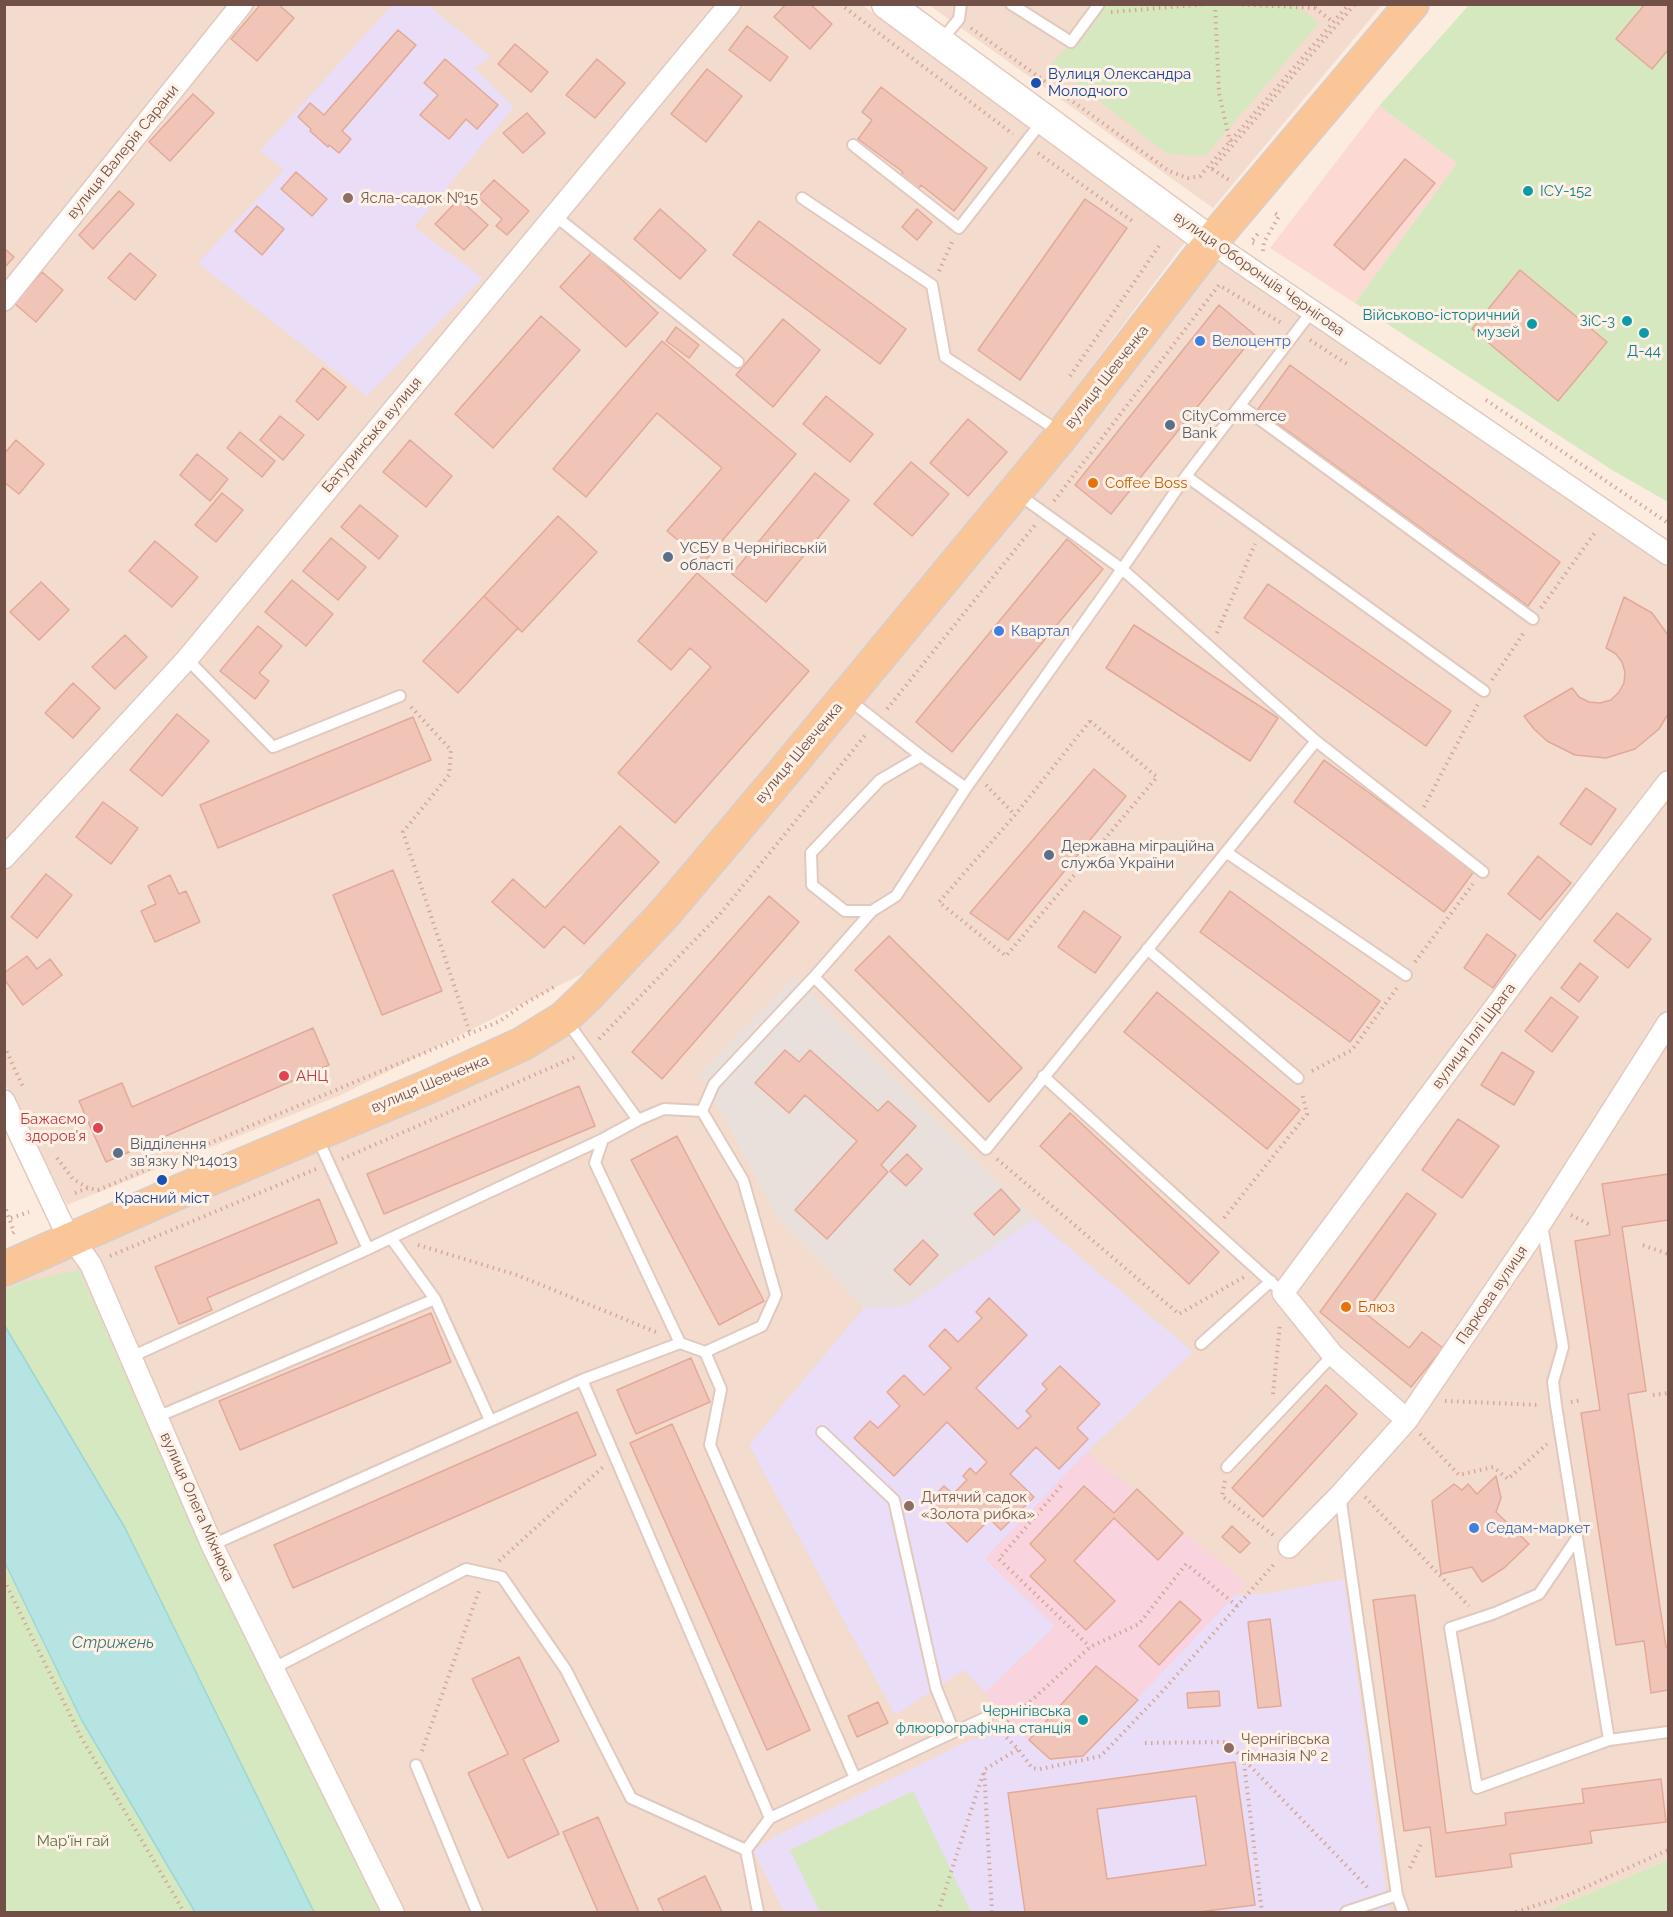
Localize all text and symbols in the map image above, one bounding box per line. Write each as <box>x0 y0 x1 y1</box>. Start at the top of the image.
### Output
place label: Вулиця Олександра Молодчого <box>1048 65 1191 100</box>
marker: Вулиця Олександра Молодчого <box>1029 76 1043 90</box>
street label: вулиця Валерія Сарани <box>63 81 183 223</box>
place label: ІСУ-152 <box>1540 182 1592 200</box>
marker: ІСУ-152 <box>1521 184 1535 198</box>
place label: Ясла-садок №15 <box>360 189 478 207</box>
marker: Ясла-садок №15 <box>341 191 355 205</box>
street label: вулиця Оборонців Чернігова <box>1170 208 1348 340</box>
place label: Військово-історичний музей <box>1363 306 1520 341</box>
place label: ЗіС-3 <box>1579 312 1615 330</box>
marker: ЗіС-3 <box>1620 314 1634 328</box>
marker: Військово-історичний музей <box>1525 317 1539 331</box>
street label: вулиця Шевченка <box>1061 322 1153 432</box>
marker: Д-44 <box>1637 326 1651 340</box>
place label: Велоцентр <box>1212 332 1291 350</box>
marker: Велоцентр <box>1193 334 1207 348</box>
place label: Д-44 <box>1627 342 1661 360</box>
street label: Батуринська вулиця <box>318 374 426 496</box>
place label: CityCommerce Bank <box>1182 407 1286 442</box>
marker: CityCommerce Bank <box>1163 418 1177 432</box>
place label: Coffee Boss <box>1105 474 1187 492</box>
marker: Coffee Boss <box>1086 476 1100 490</box>
place label: УСБУ в Чернігівській області <box>680 539 827 574</box>
marker: УСБУ в Чернігівській області <box>661 550 675 564</box>
place label: Квартал <box>1011 622 1070 640</box>
marker: Квартал <box>992 624 1006 638</box>
street label: вулиця Шевченка <box>752 699 846 807</box>
place label: Державна міграційна служба України <box>1061 837 1214 872</box>
marker: Державна міграційна служба України <box>1042 848 1056 862</box>
street label: вулиця Іллі Шрага <box>1428 980 1520 1092</box>
street label: вулиця Шевченка <box>368 1051 492 1117</box>
place label: АНЦ <box>296 1067 328 1085</box>
marker: АНЦ <box>277 1069 291 1083</box>
place label: Бажаємо здоров’я <box>20 1110 86 1145</box>
marker: Бажаємо здоров’я <box>91 1121 105 1135</box>
place label: Відділення зв’язку №14013 <box>130 1135 237 1170</box>
marker: Відділення зв’язку №14013 <box>111 1146 125 1160</box>
marker: Красний міст <box>155 1173 169 1187</box>
place label: Красний міст <box>115 1189 209 1207</box>
street label: Паркова вулиця <box>1453 1242 1531 1348</box>
place label: Блюз <box>1358 1298 1395 1316</box>
marker: Блюз <box>1339 1300 1353 1314</box>
street label: вулиця Олега Міхнюка <box>156 1430 238 1584</box>
place label: Дитячий садок «Золота рибка» <box>921 1488 1035 1523</box>
marker: Дитячий садок «Золота рибка» <box>902 1499 916 1513</box>
place label: Седам-маркет <box>1486 1519 1590 1537</box>
marker: Седам-маркет <box>1467 1521 1481 1535</box>
water label: Стрижень <box>72 1633 154 1653</box>
place label: Чернігівська флюорографічна станція <box>895 1702 1071 1737</box>
marker: Чернігівська флюорографічна станція <box>1076 1713 1090 1727</box>
place label: Чернігівська гімназія № 2 <box>1241 1730 1330 1765</box>
marker: Чернігівська гімназія № 2 <box>1222 1741 1236 1755</box>
park label: Мар'їн гай <box>37 1832 109 1850</box>

